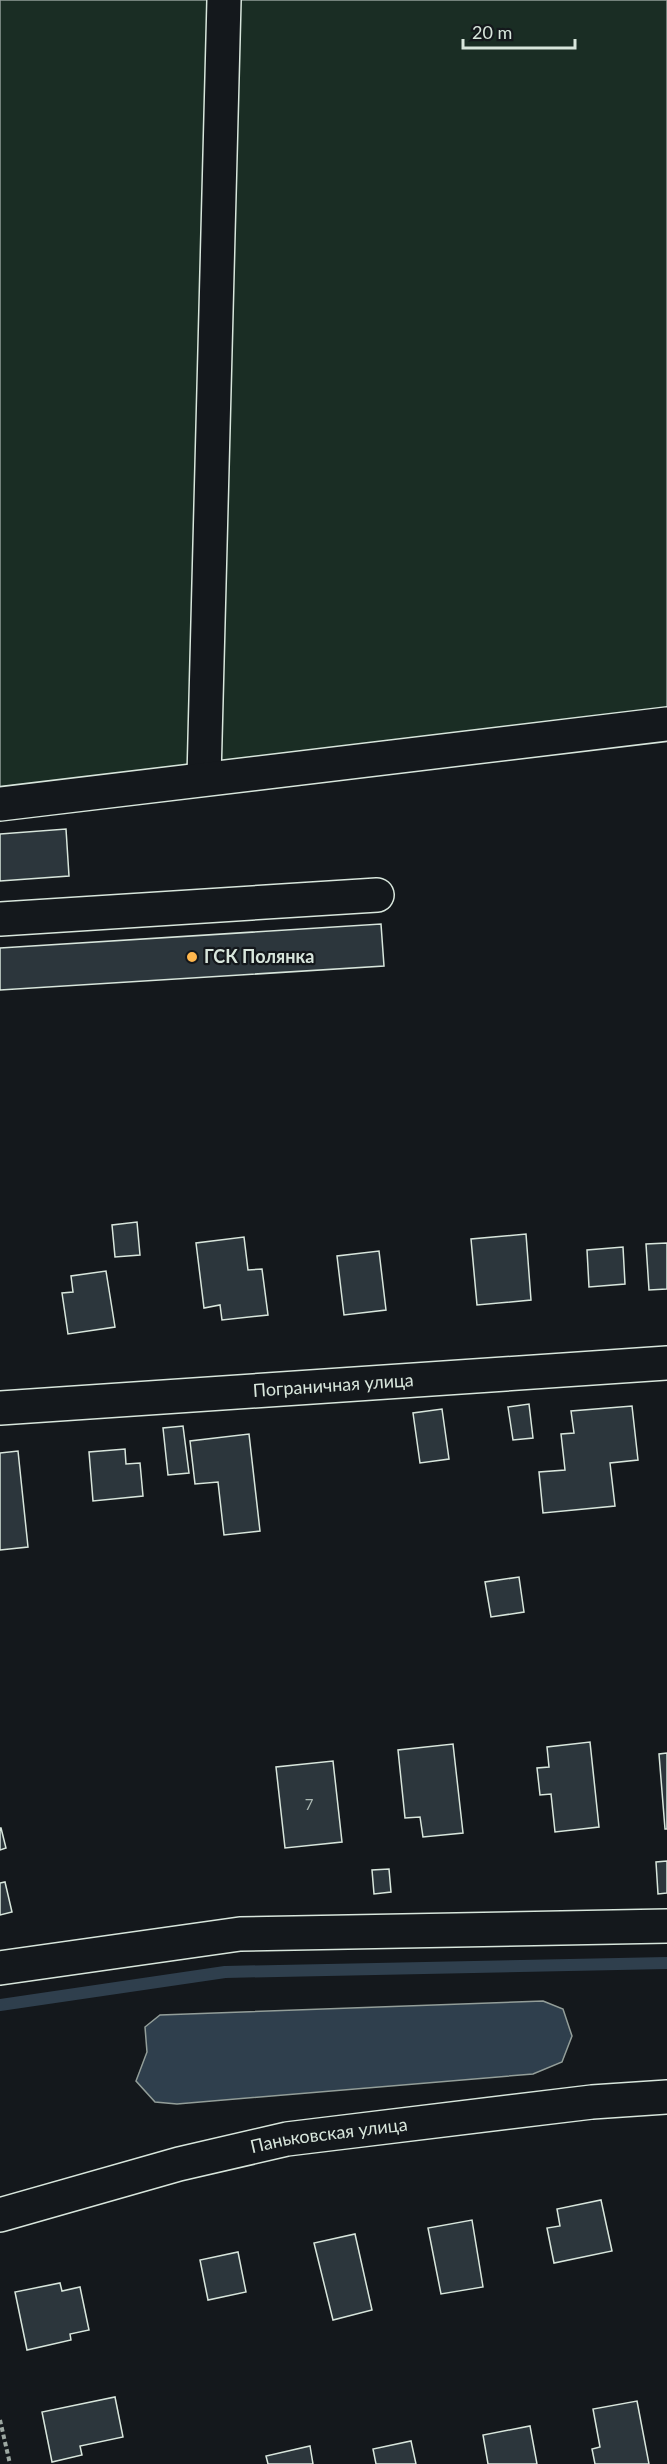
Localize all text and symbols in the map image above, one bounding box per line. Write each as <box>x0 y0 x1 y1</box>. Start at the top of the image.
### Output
scale bar <box>463 12 576 50</box>
text: 20 m <box>472 21 512 43</box>
place label: ГСК Полянка <box>204 945 314 967</box>
marker: ГСК Полянка <box>185 950 199 964</box>
street label: Пограничная улица <box>252 1368 414 1401</box>
house number: 7 <box>305 1795 314 1813</box>
street label: Паньковская улица <box>248 2112 409 2157</box>

